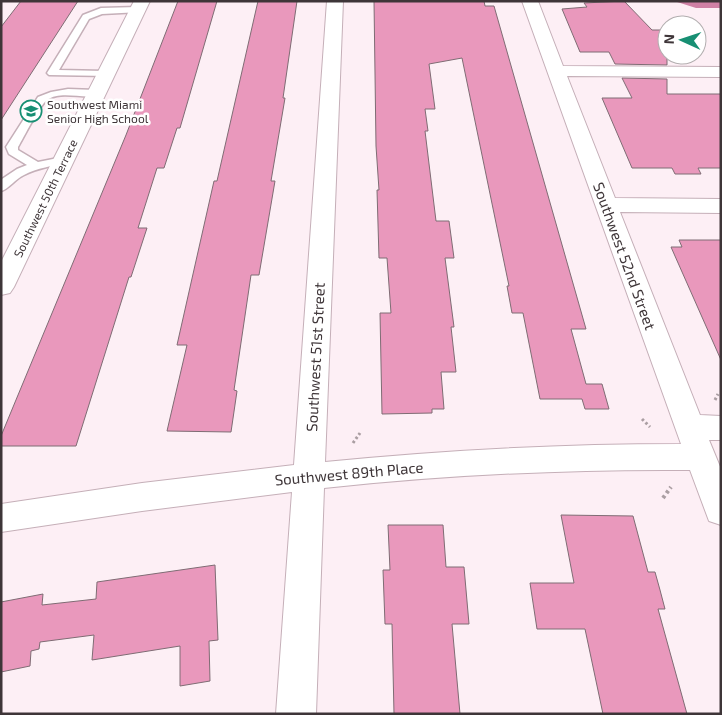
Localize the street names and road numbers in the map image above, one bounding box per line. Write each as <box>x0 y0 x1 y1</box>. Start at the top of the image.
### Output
street label: Southwest 50th Terrace <box>10 137 80 259</box>
street label: Southwest 52nd Street <box>590 180 660 333</box>
street label: Southwest 51st Street <box>302 282 328 432</box>
street label: Southwest 89th Place <box>274 458 424 488</box>

